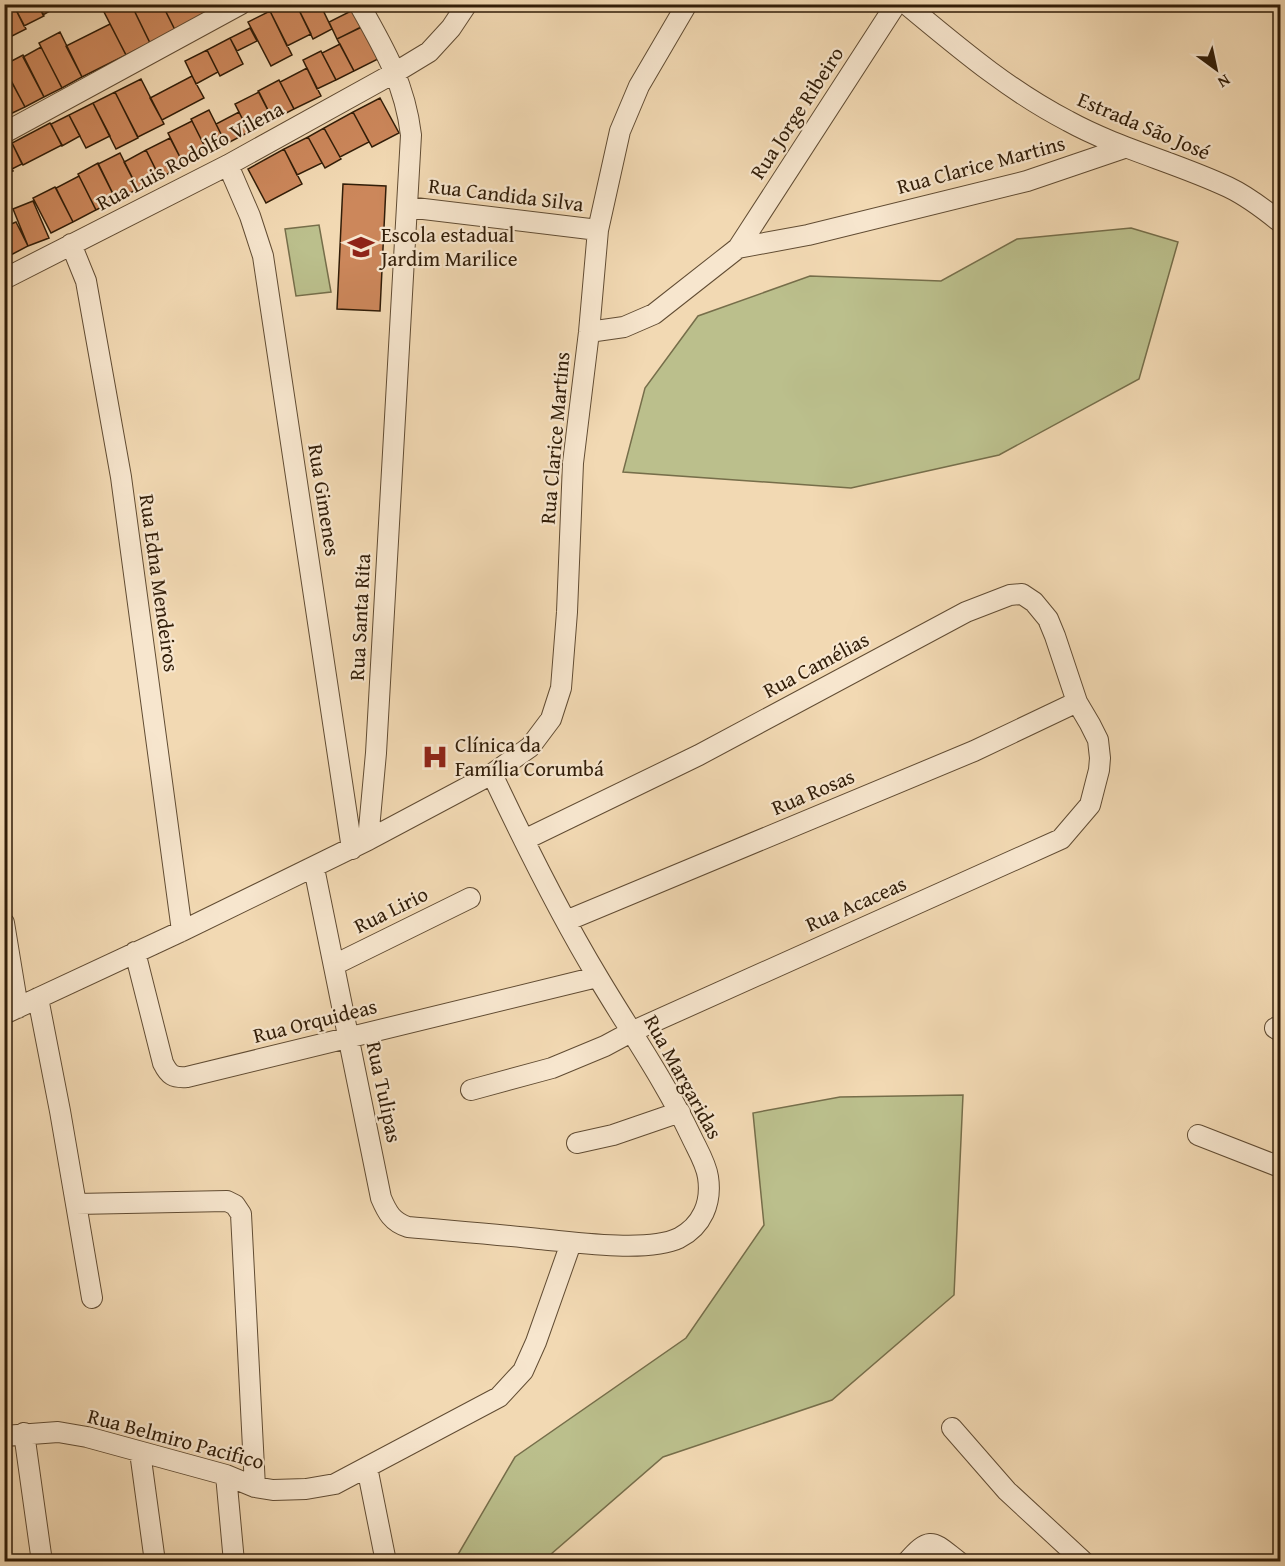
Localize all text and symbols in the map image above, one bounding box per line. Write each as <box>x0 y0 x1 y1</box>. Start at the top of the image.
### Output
north arrow <box>1186 39 1246 99</box>
street label: Rua Jorge Ribeiro <box>742 40 851 185</box>
text: N <box>1213 69 1235 95</box>
street label: Estrada São José <box>1073 84 1216 168</box>
street label: Rua Luis Rodolfo Vilena <box>91 93 289 218</box>
street label: Rua Clarice Martins <box>893 127 1068 202</box>
street label: Rua Candida Silva <box>427 170 585 219</box>
place label: Escola estadual Jardim Marilice <box>378 219 518 274</box>
school or university icon: Escola estadual Jardim Marilice <box>346 232 376 262</box>
street label: Rua Clarice Martins <box>532 351 577 525</box>
street label: Rua Gimenes <box>300 442 349 558</box>
street label: Rua Edna Mendeiros <box>132 492 187 674</box>
street label: Rua Santa Rita <box>341 553 378 681</box>
street label: Rua Camélias <box>757 624 874 706</box>
place label: Clínica da Família Corumbá <box>455 729 604 784</box>
hospital icon: Clínica da Família Corumbá <box>420 742 450 772</box>
street label: Rua Rosas <box>767 760 859 823</box>
street label: Rua Acaceas <box>800 868 911 940</box>
street label: Rua Lirio <box>348 878 433 941</box>
street label: Rua Orquideas <box>250 990 380 1051</box>
street label: Rua Margaridas <box>636 1009 730 1145</box>
street label: Rua Tulipas <box>359 1039 410 1145</box>
street label: Rua Belmiro Pacifico <box>84 1400 268 1477</box>

